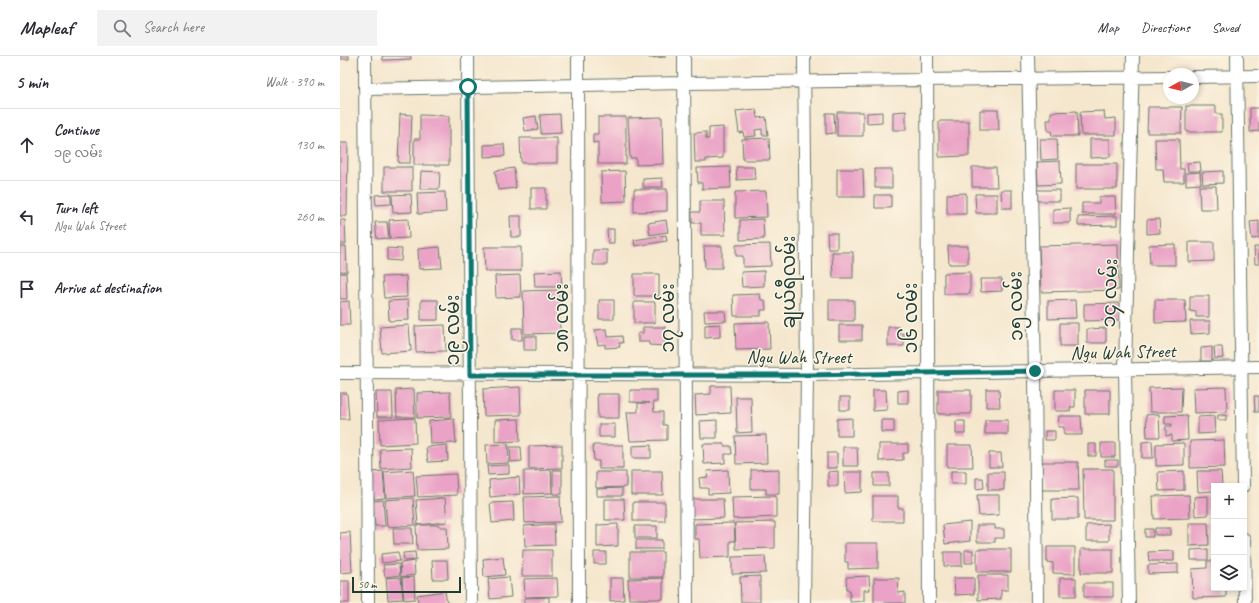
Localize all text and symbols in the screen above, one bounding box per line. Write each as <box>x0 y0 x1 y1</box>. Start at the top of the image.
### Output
search box <box>97 10 377 46</box>
text: Mapleaf <box>20 16 73 40</box>
icon: search <box>111 17 133 39</box>
text: Search here <box>143 18 204 37</box>
text: Map <box>1098 19 1119 36</box>
text: Directions <box>1141 19 1190 36</box>
text: Saved <box>1212 19 1239 36</box>
north arrow <box>1163 68 1199 104</box>
text: 5 min <box>16 72 48 93</box>
text: Walk · 390 m <box>265 74 324 90</box>
route start <box>459 78 477 96</box>
text: Continue <box>54 121 99 140</box>
icon: ahead <box>16 134 38 156</box>
text: 130 m <box>296 137 324 153</box>
text: ၁၉ လမ်း <box>54 145 103 161</box>
text: Turn left <box>54 199 97 218</box>
icon: left <box>16 206 38 228</box>
text: 260 m <box>296 209 324 225</box>
text: Ngu Wah Street <box>54 218 126 234</box>
street label: ချယ်ရီလမ်း <box>774 235 804 329</box>
street label: ၁၄ လမ်း <box>1094 258 1126 328</box>
street label: ၁၅ လမ်း <box>1000 271 1032 341</box>
icon: arrive <box>16 278 38 300</box>
text: Arrive at destination <box>54 279 161 298</box>
street label: ၁၈ လမ်း <box>547 283 574 353</box>
street label: ၁၇ လမ်း <box>653 283 683 353</box>
street label: ၁၆ လမ်း <box>896 283 923 353</box>
street label: ၁၉ လမ်း <box>438 295 468 365</box>
street label: Ngu Wah Street <box>1070 339 1177 365</box>
street label: Ngu Wah Street <box>746 345 853 369</box>
route end <box>1026 362 1044 380</box>
map controls <box>1211 483 1247 591</box>
button: + <box>1211 483 1247 519</box>
button: − <box>1211 519 1247 555</box>
button: layers <box>1211 555 1247 591</box>
scale bar <box>352 575 461 594</box>
text: 50 m <box>358 577 377 591</box>

